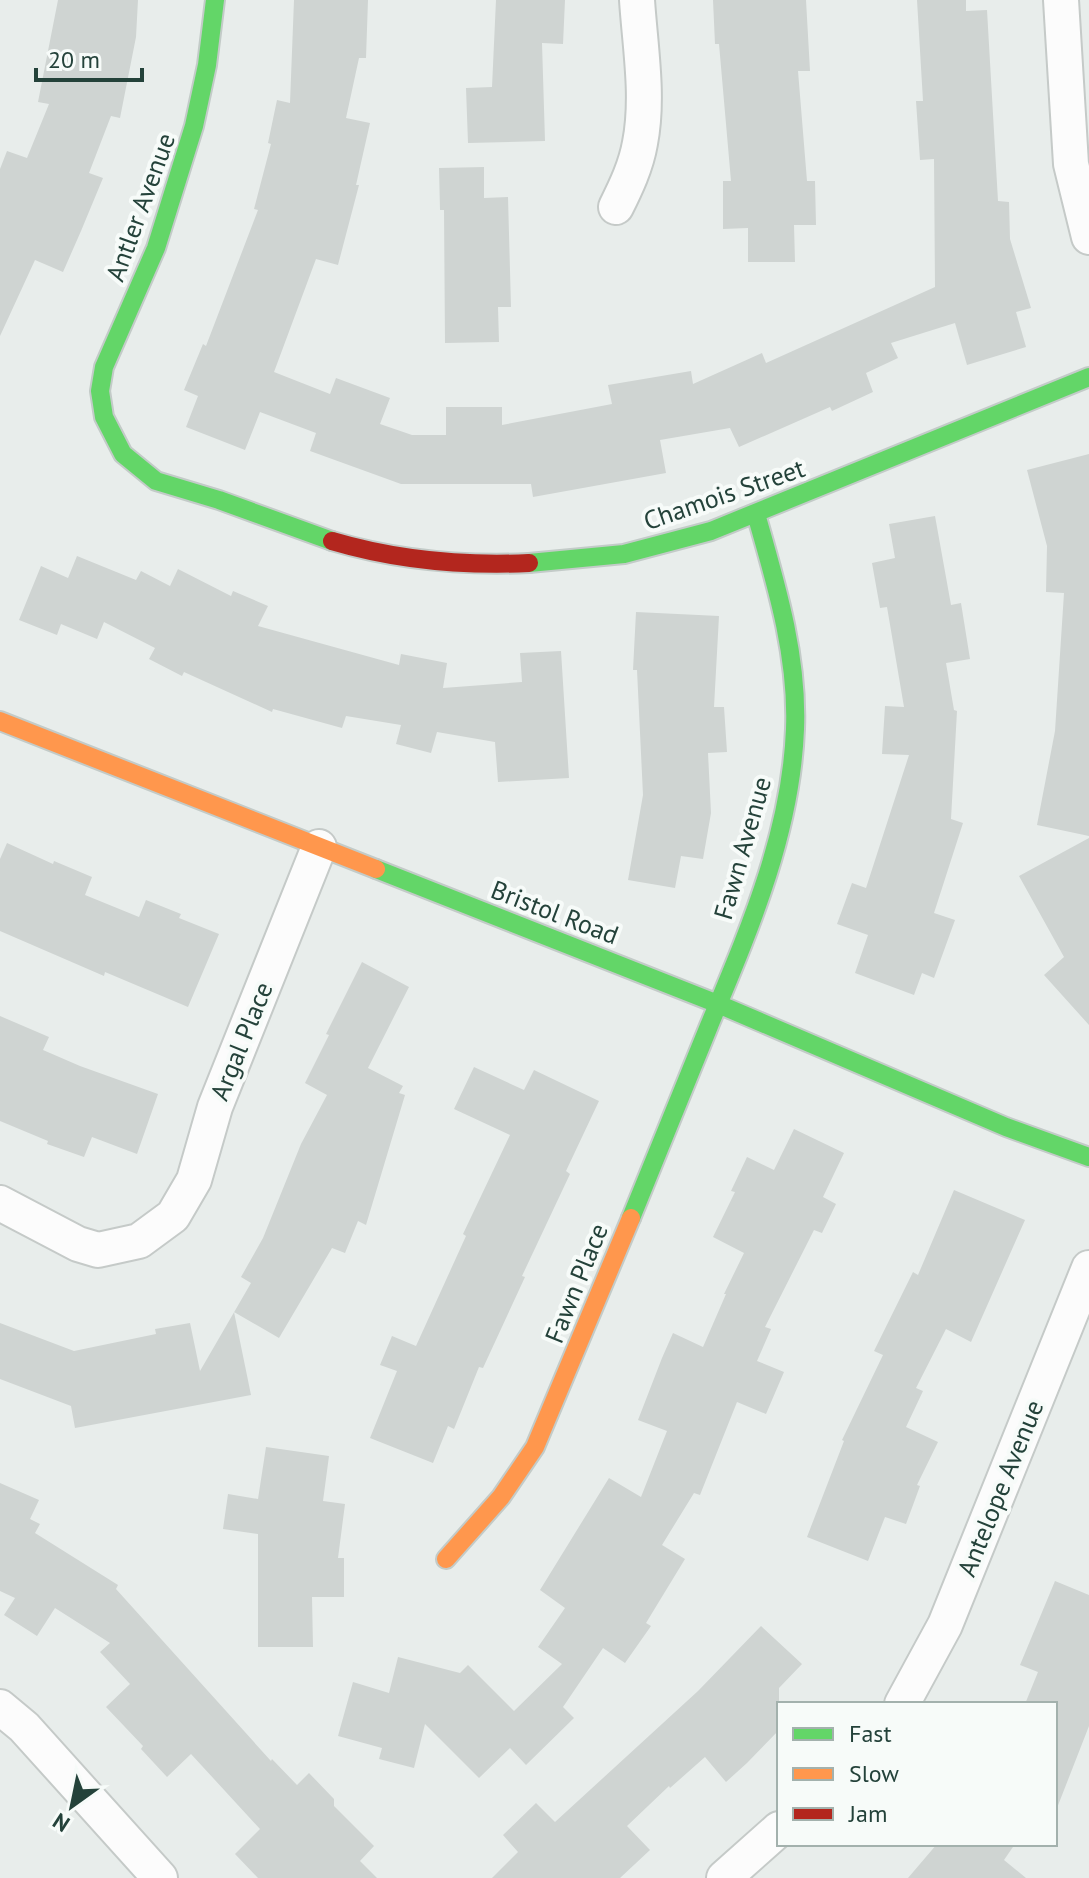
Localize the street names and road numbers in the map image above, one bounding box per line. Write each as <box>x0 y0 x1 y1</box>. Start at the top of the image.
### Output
street label: Antler Avenue <box>98 128 182 286</box>
street label: Chamois Street <box>639 451 809 537</box>
street label: Fawn Avenue <box>706 773 778 923</box>
street label: Bristol Road <box>487 873 623 951</box>
street label: Argal Place <box>202 977 280 1105</box>
street label: Fawn Place <box>537 1218 615 1348</box>
street label: Antelope Avenue <box>950 1395 1050 1581</box>

